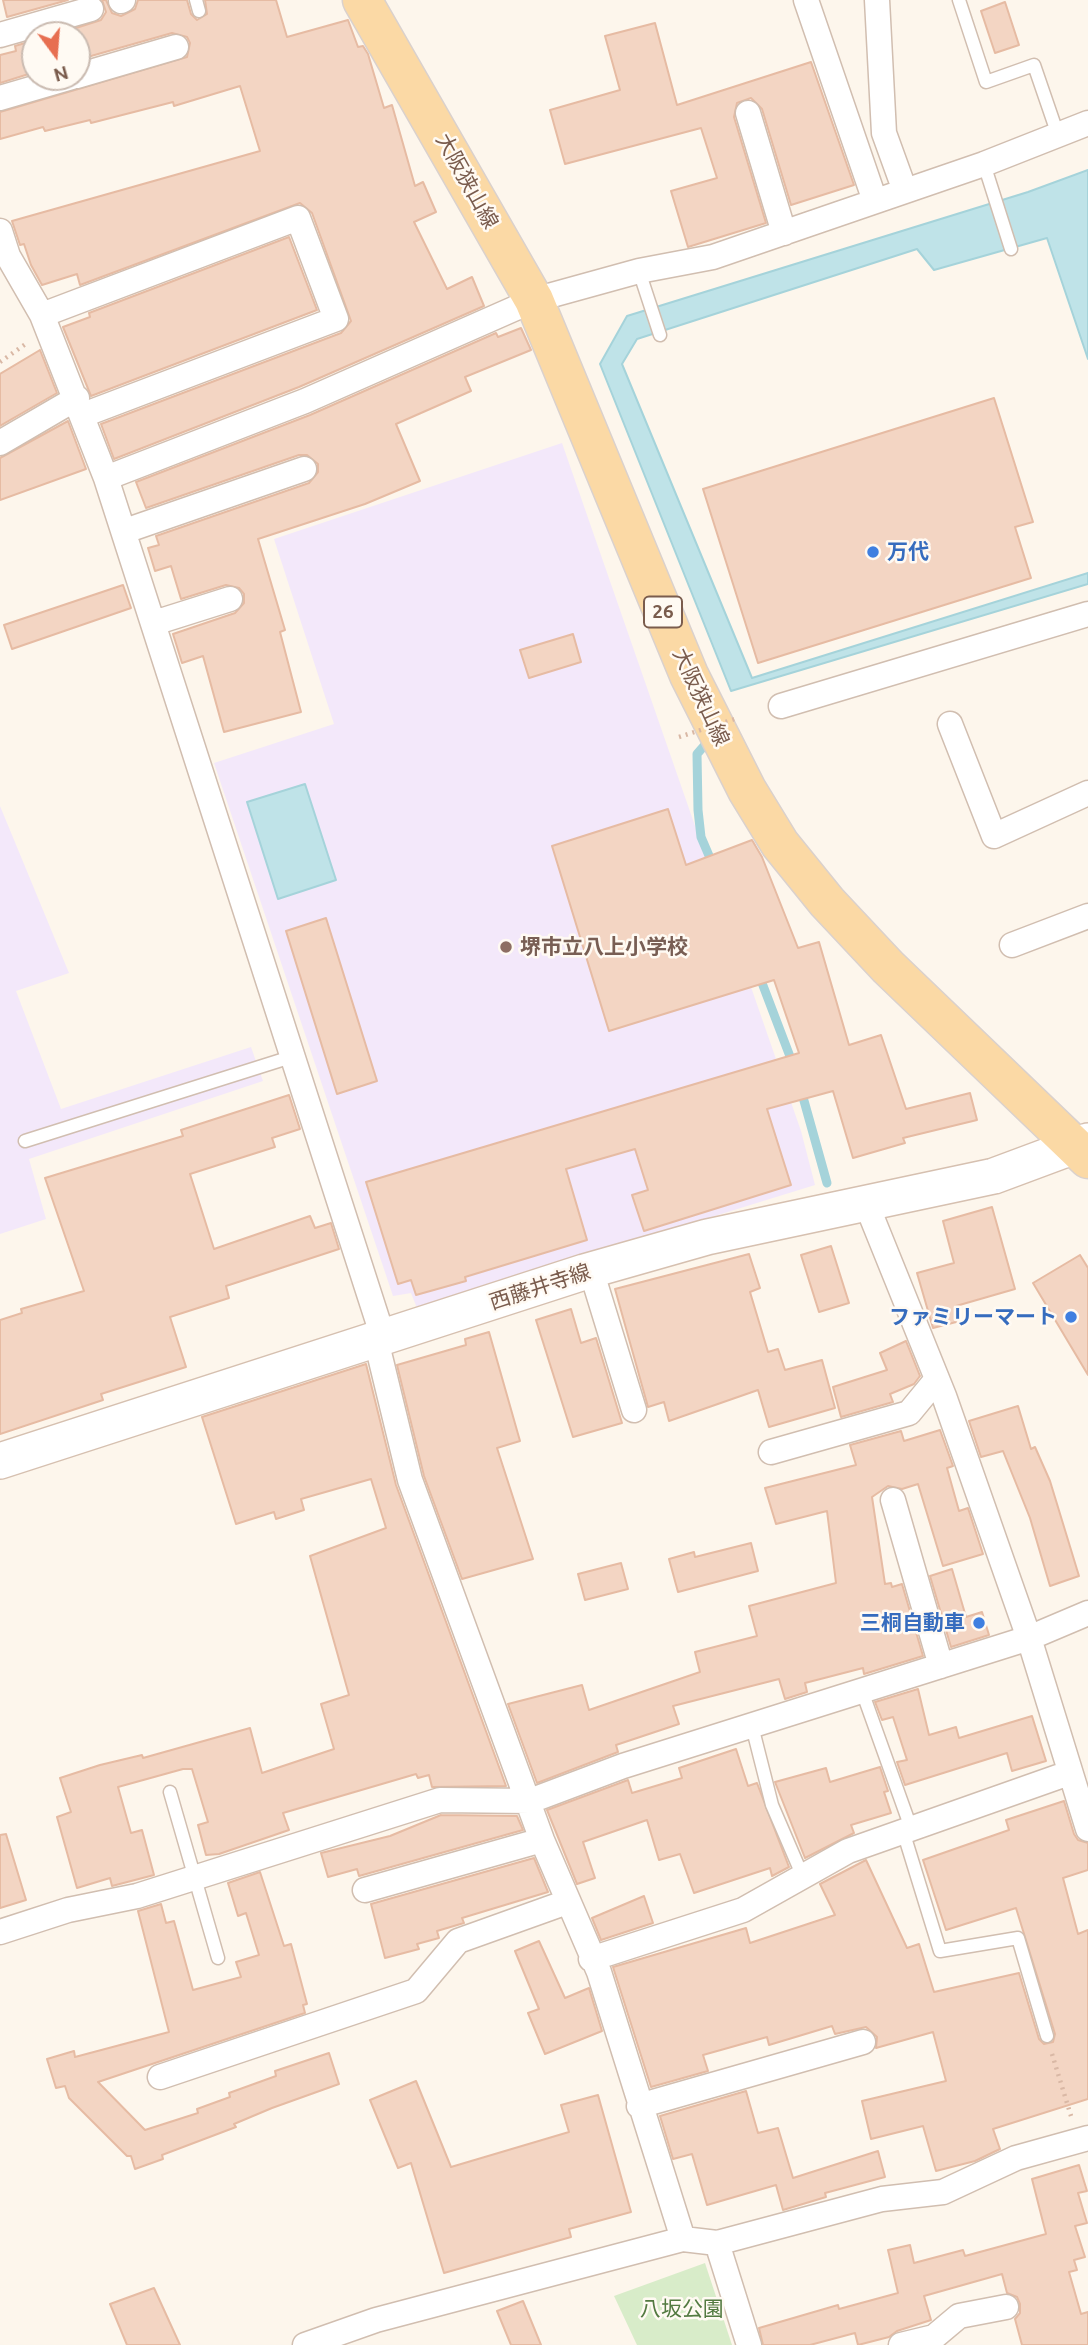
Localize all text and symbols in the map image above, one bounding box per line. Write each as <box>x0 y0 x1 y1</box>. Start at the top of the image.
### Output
north arrow <box>21 21 91 91</box>
text: N <box>51 62 71 87</box>
street label: 大阪狭山線 <box>431 129 503 233</box>
place label: 万代 <box>887 539 929 565</box>
marker: 万代 <box>865 544 881 560</box>
road number: 26 <box>644 596 682 628</box>
street label: 大阪狭山線 <box>667 644 735 750</box>
place label: 堺市立八上小学校 <box>520 934 688 960</box>
marker: 堺市立八上小学校 <box>498 939 514 955</box>
street label: 西藤井寺線 <box>486 1259 594 1315</box>
place label: ファミリーマート <box>889 1304 1057 1330</box>
marker: ファミリーマート <box>1063 1309 1079 1325</box>
place label: 三桐自動車 <box>860 1610 965 1636</box>
marker: 三桐自動車 <box>971 1615 987 1631</box>
park label: 八坂公園 <box>640 2296 724 2322</box>

